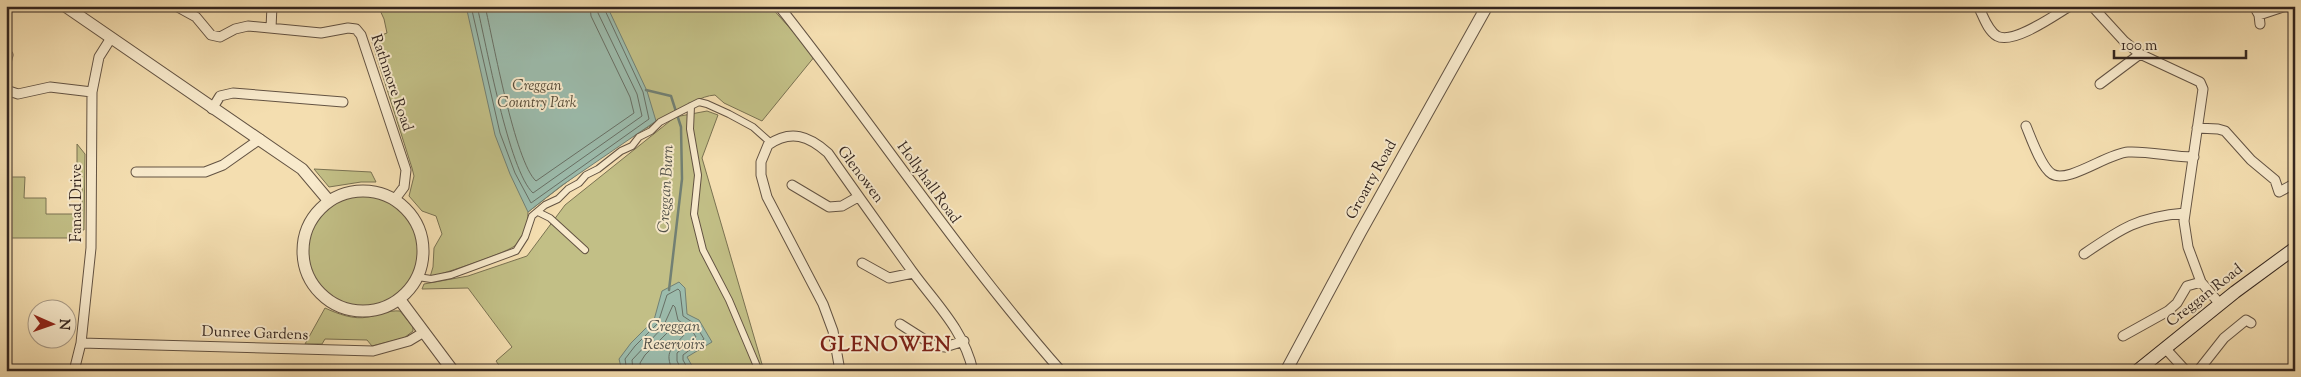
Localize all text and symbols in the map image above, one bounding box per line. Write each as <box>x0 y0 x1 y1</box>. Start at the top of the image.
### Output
scale bar <box>2114 28 2246 60</box>
street label: Rathmore Road <box>365 32 418 135</box>
text: 100 m <box>2121 36 2158 57</box>
park label: Creggan Country Park <box>497 76 577 114</box>
street label: Groarty Road <box>1341 136 1403 224</box>
street label: Hollyhall Road <box>891 138 965 229</box>
street label: Glenowen <box>832 142 888 208</box>
water label: Creggan Burn <box>653 144 681 234</box>
street label: Fanad Drive <box>67 164 88 242</box>
street label: Creggan Road <box>2162 259 2248 333</box>
north arrow <box>28 300 78 350</box>
water label: Creggan Reservoirs <box>643 316 705 357</box>
text: N <box>53 318 73 330</box>
street label: Dunree Gardens <box>201 322 309 346</box>
district label: GLENOWEN <box>820 332 952 361</box>

